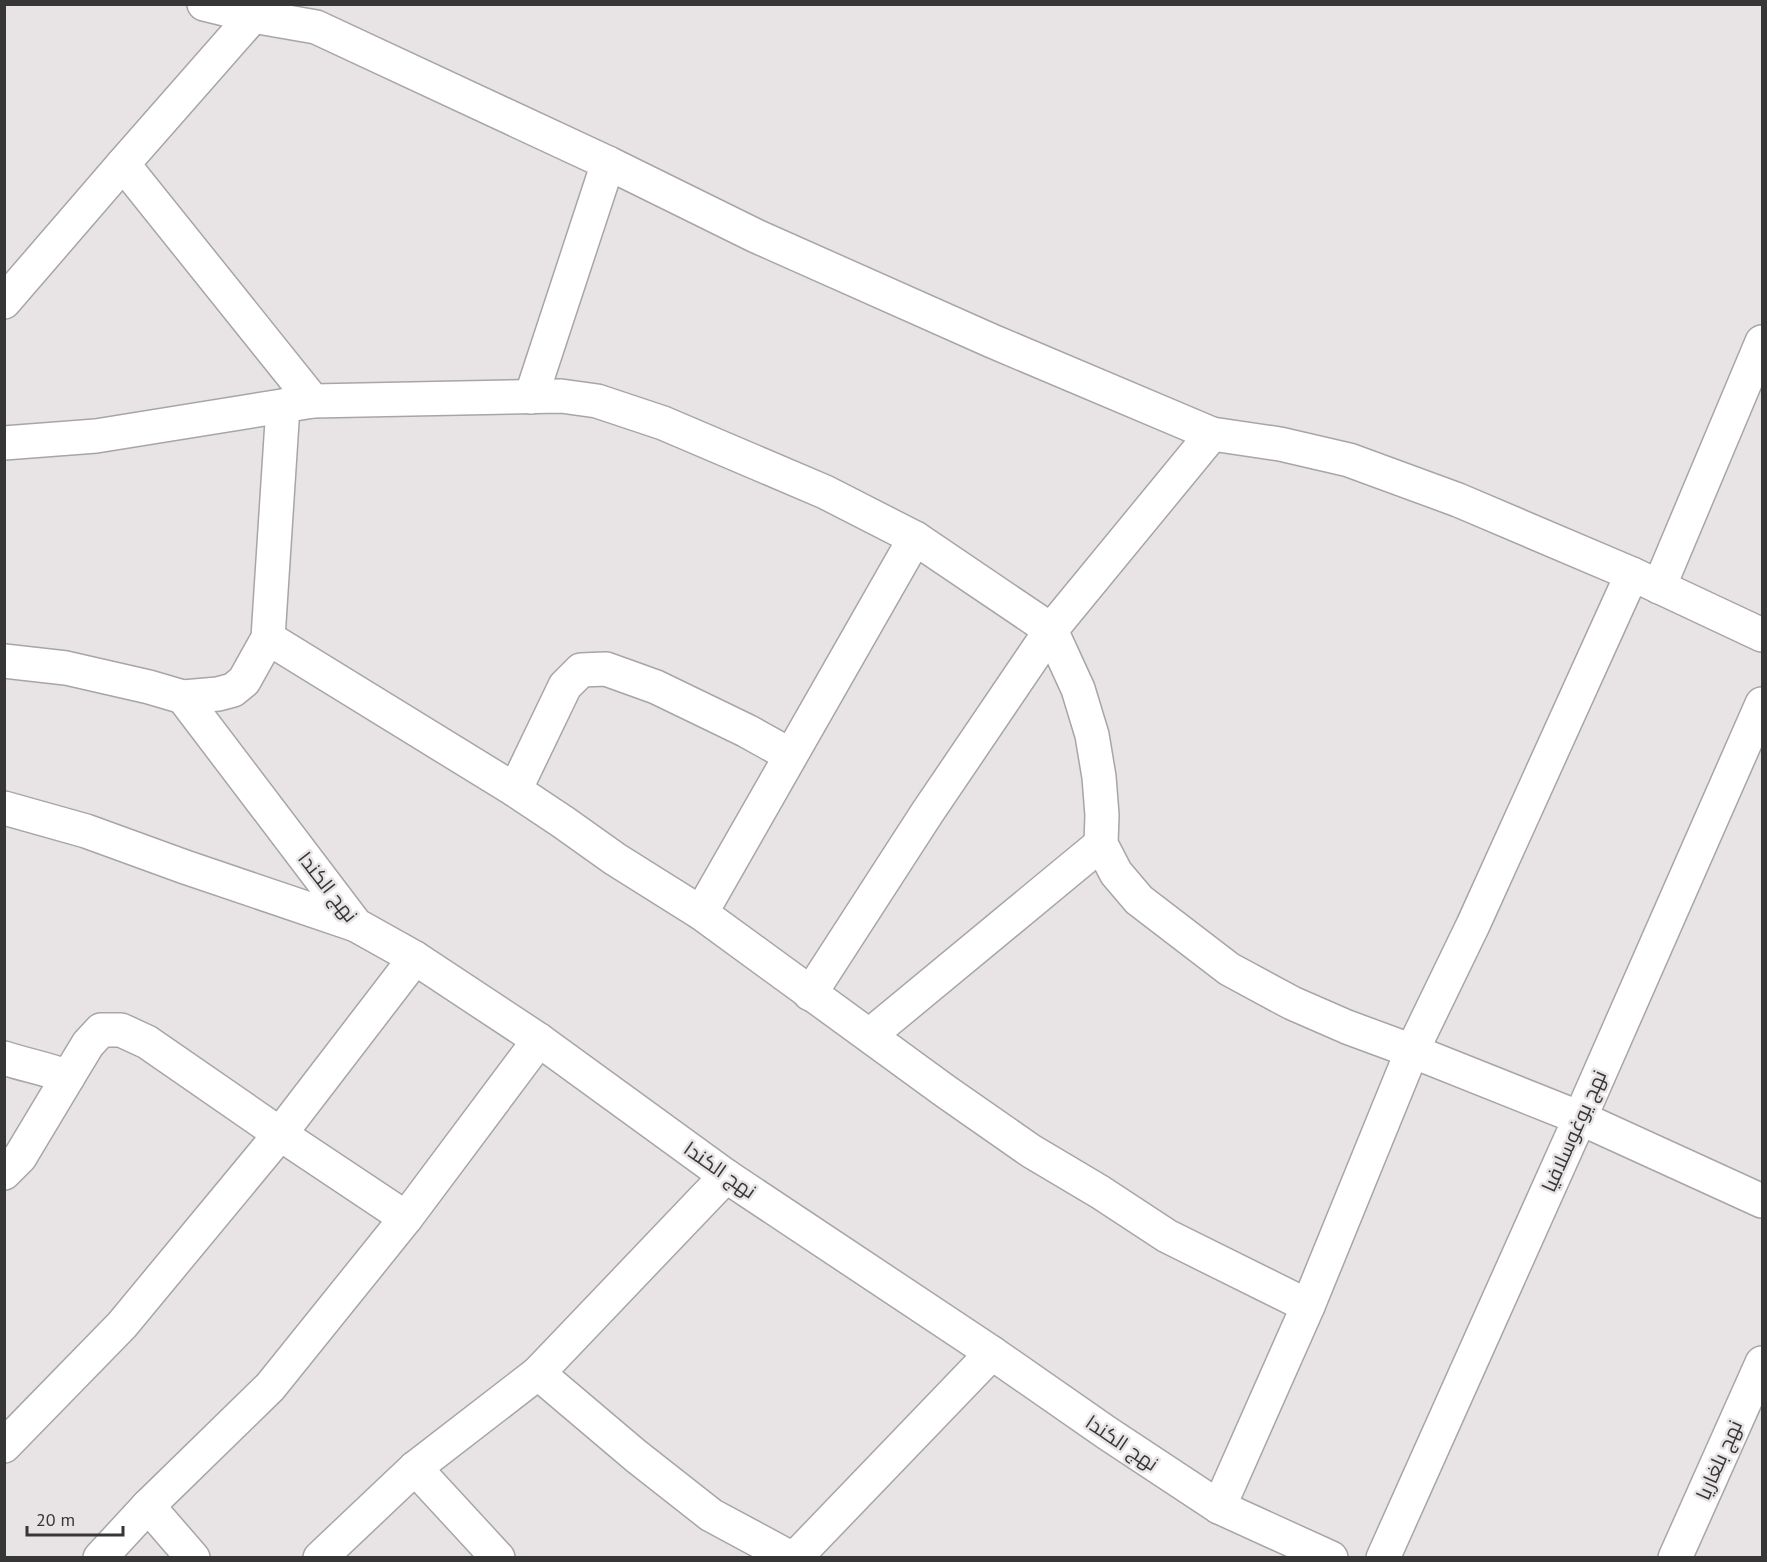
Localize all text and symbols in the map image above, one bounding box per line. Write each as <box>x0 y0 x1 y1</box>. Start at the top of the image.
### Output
street label: نهج الكندا <box>292 847 364 928</box>
street label: نهج يوغوسلافيا <box>1536 1066 1613 1196</box>
street label: نهج الكندا <box>678 1136 761 1205</box>
street label: نهج الكندا <box>1080 1409 1163 1478</box>
street label: نهج بلغاريا <box>1690 1416 1749 1504</box>
scale bar <box>27 1499 123 1537</box>
text: 20 m <box>36 1508 75 1531</box>

